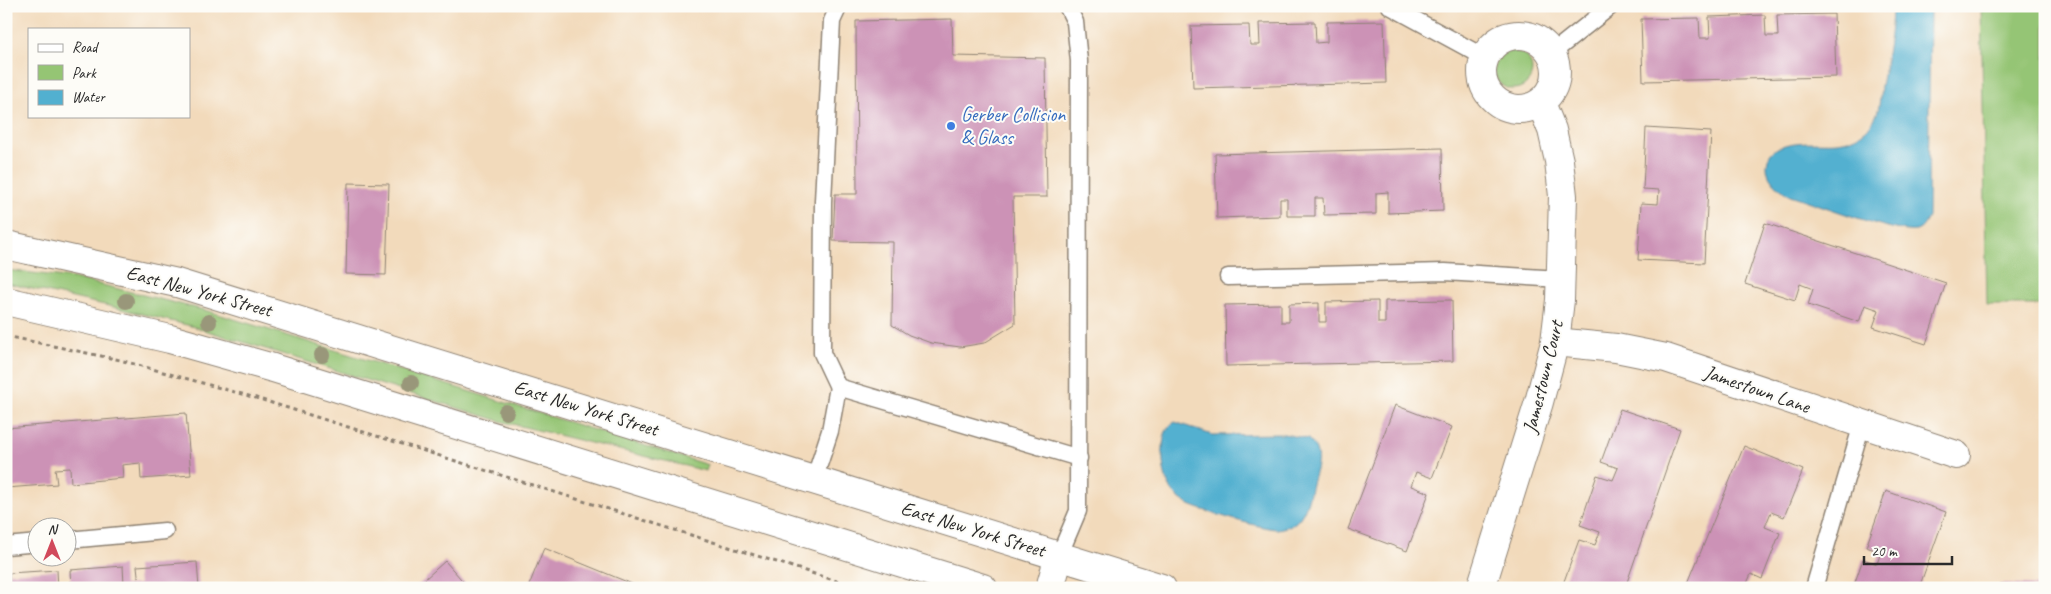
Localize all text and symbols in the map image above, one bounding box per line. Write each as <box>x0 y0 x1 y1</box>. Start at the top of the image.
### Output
legend <box>28 28 190 118</box>
text: Road <box>72 38 99 57</box>
text: Park <box>72 64 97 83</box>
text: Water <box>72 88 106 107</box>
place label: Gerber Collision & Glass <box>961 102 1066 150</box>
marker: Gerber Collision & Glass <box>945 120 957 132</box>
street label: East New York Street <box>124 260 277 323</box>
street label: Jamestown Court <box>1517 316 1570 437</box>
street label: Jamestown Lane <box>1700 359 1814 419</box>
street label: East New York Street <box>511 374 663 442</box>
street label: East New York Street <box>898 495 1050 563</box>
north arrow <box>28 516 78 566</box>
text: N <box>48 521 59 538</box>
scale bar <box>1864 534 1951 566</box>
text: 20 m <box>1871 542 1898 561</box>

